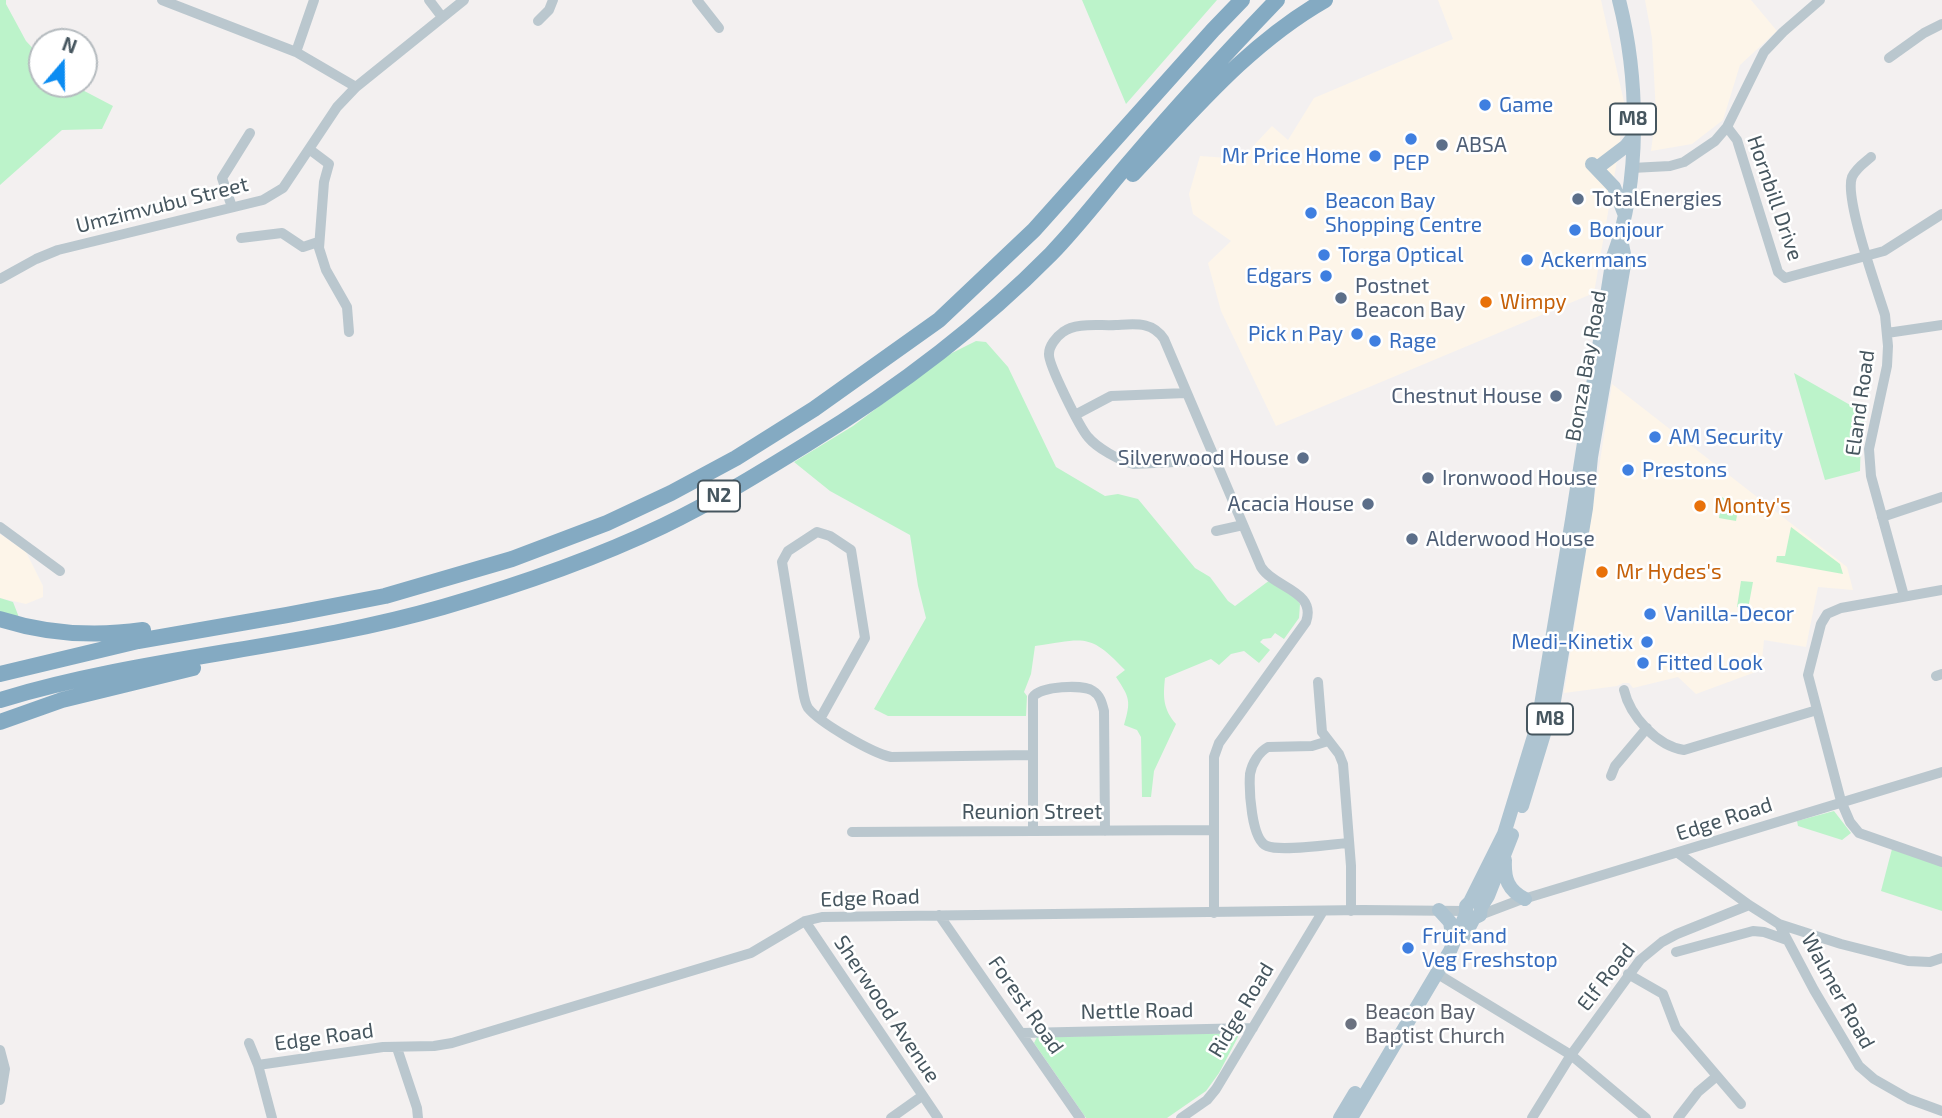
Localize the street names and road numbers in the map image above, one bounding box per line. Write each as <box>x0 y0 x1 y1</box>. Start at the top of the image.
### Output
road number: M8 <box>1610 104 1656 134</box>
street label: Hornbill Drive <box>1742 132 1808 264</box>
street label: Umzimvubu Street <box>73 171 251 239</box>
street label: Bonza Bay Road <box>1560 289 1612 443</box>
street label: Eland Road <box>1840 348 1880 458</box>
road number: N2 <box>698 481 740 512</box>
road number: M8 <box>1527 704 1573 734</box>
street label: Edge Road <box>1673 792 1775 846</box>
street label: Reunion Street <box>962 799 1102 825</box>
street label: Edge Road <box>820 884 920 912</box>
street label: Walmer Road <box>1796 929 1880 1053</box>
street label: Sherwood Avenue <box>829 931 945 1087</box>
street label: Elf Road <box>1572 938 1640 1016</box>
street label: Forest Road <box>983 951 1069 1059</box>
street label: Ridge Road <box>1203 958 1279 1062</box>
street label: Nettle Road <box>1080 997 1194 1025</box>
street label: Edge Road <box>273 1018 375 1056</box>

